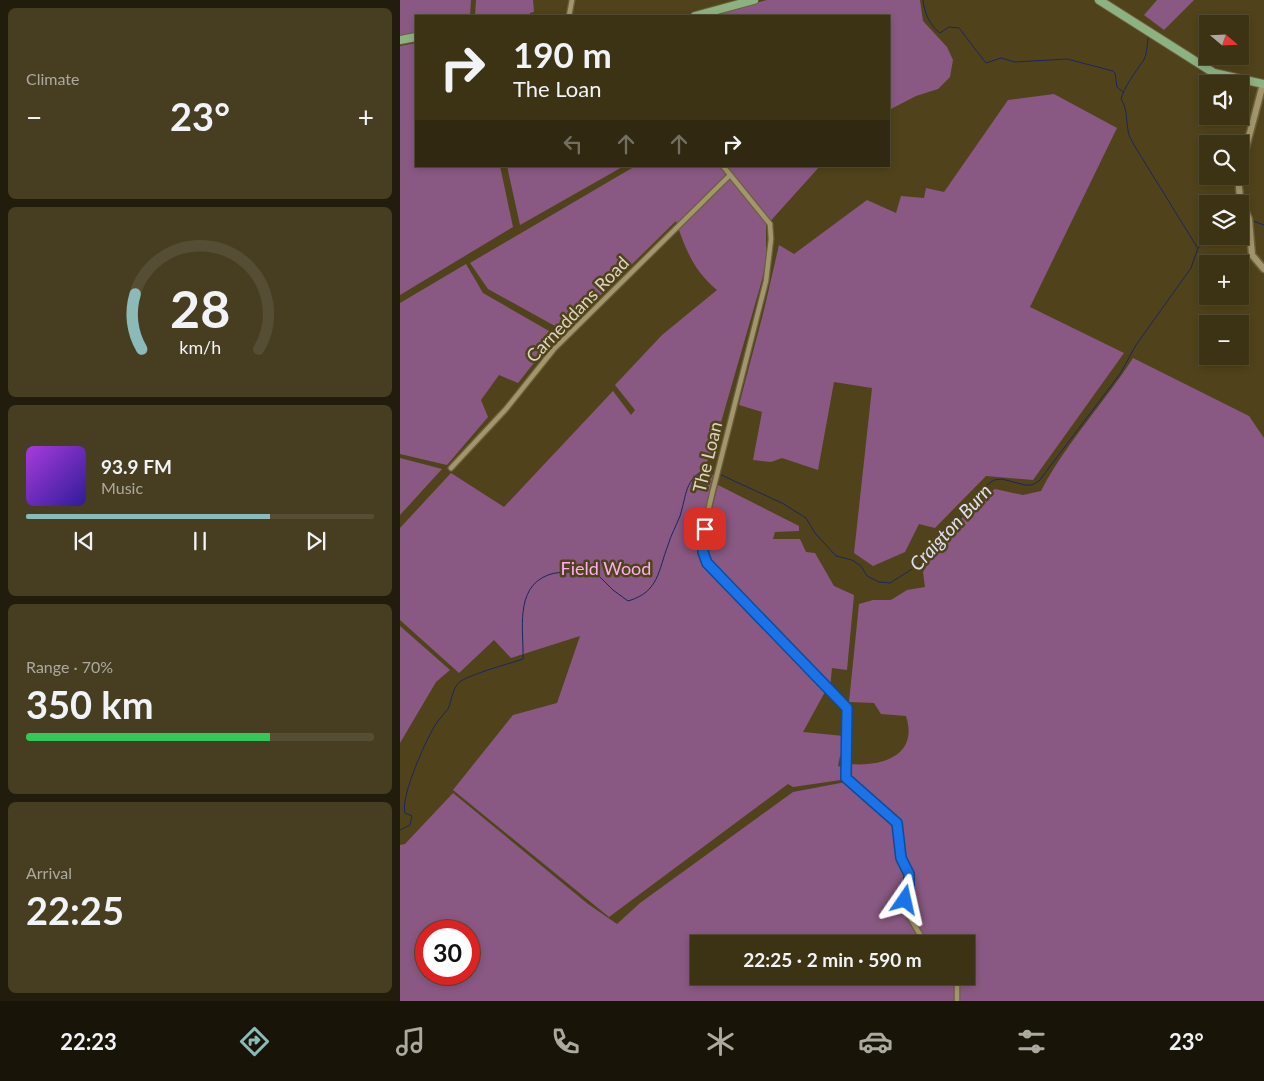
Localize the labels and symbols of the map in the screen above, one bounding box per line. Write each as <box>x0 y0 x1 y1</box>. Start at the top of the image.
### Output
north arrow <box>1199 15 1249 65</box>
street label: Carneddans Road <box>521 252 633 366</box>
street label: The Loan <box>688 419 726 495</box>
water label: Craigton Burn <box>904 479 996 575</box>
pin <box>684 508 726 550</box>
park label: Field Wood <box>561 557 651 579</box>
position arrow <box>878 873 930 925</box>
speed limit sign: 30 <box>415 920 480 985</box>

